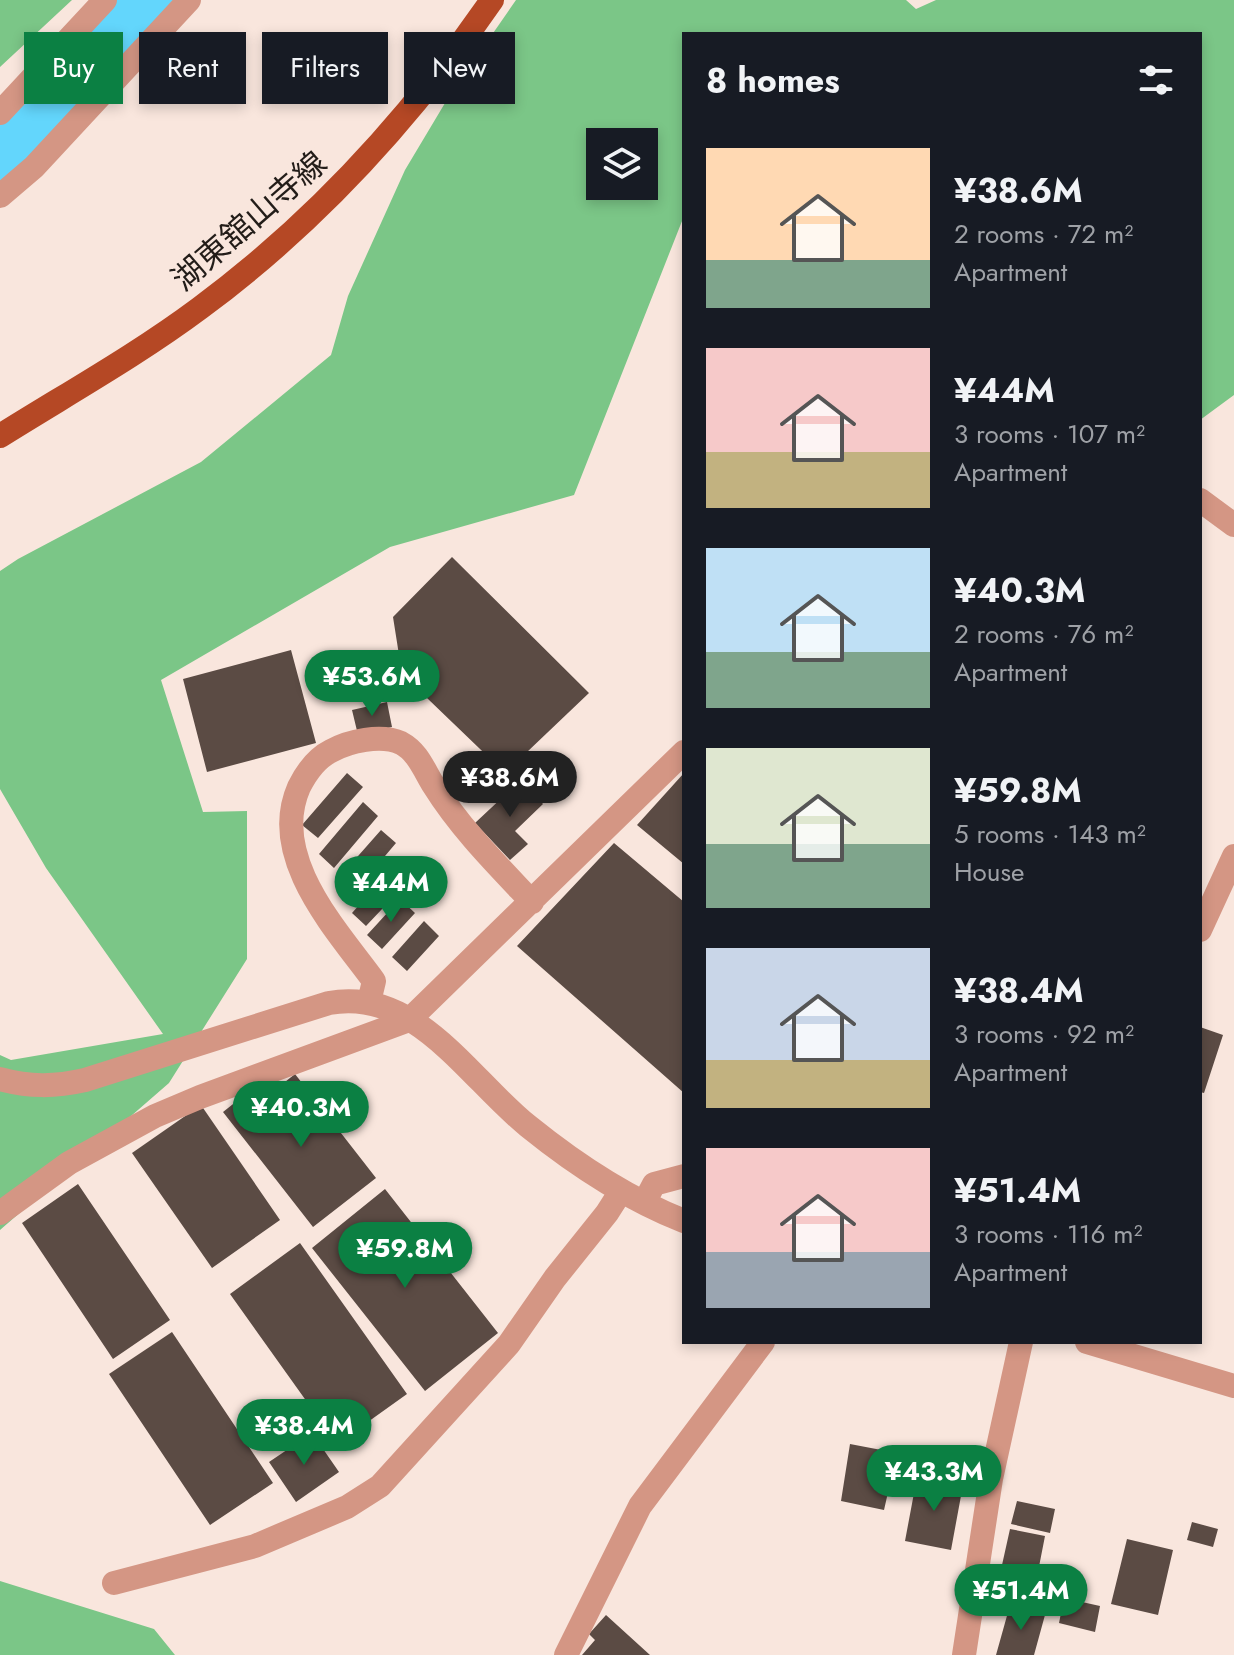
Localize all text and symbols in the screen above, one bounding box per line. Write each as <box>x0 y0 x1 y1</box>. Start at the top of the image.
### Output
chip: Buy <box>24 32 123 104</box>
chip: Rent <box>139 32 246 104</box>
chip: Filters <box>262 32 388 104</box>
chip: New <box>404 32 515 104</box>
text: 8 homes <box>706 56 840 105</box>
icon: filters <box>1134 58 1178 102</box>
map controls <box>586 128 658 200</box>
button: layers <box>586 128 658 200</box>
street label: 湖東舘山寺線 <box>161 141 337 301</box>
text: ¥38.6M <box>954 166 1083 215</box>
icon: home <box>770 180 866 276</box>
text: 2 rooms · 72 m² <box>954 215 1133 253</box>
text: Apartment <box>954 253 1067 291</box>
text: ¥44M <box>954 366 1055 415</box>
icon: home <box>770 380 866 476</box>
text: 3 rooms · 107 m² <box>954 415 1145 453</box>
text: Apartment <box>954 453 1067 491</box>
text: ¥40.3M <box>954 566 1085 615</box>
icon: home <box>770 580 866 676</box>
text: 2 rooms · 76 m² <box>954 615 1133 653</box>
pin: ¥53.6M <box>307 650 437 718</box>
text: Apartment <box>954 653 1067 691</box>
text: ¥53.6M <box>323 657 421 695</box>
pin: ¥38.6M <box>445 751 575 819</box>
text: ¥38.6M <box>461 758 559 796</box>
text: ¥59.8M <box>954 766 1082 815</box>
icon: home <box>770 780 866 876</box>
text: 5 rooms · 143 m² <box>954 815 1146 853</box>
text: House <box>954 853 1024 891</box>
pin: ¥44M <box>344 856 438 924</box>
text: ¥44M <box>353 863 429 901</box>
text: ¥38.4M <box>954 966 1084 1015</box>
icon: home <box>770 980 866 1076</box>
text: 3 rooms · 92 m² <box>954 1015 1134 1053</box>
text: Apartment <box>954 1053 1067 1091</box>
pin: ¥40.3M <box>236 1081 366 1149</box>
text: ¥40.3M <box>251 1088 351 1126</box>
text: ¥51.4M <box>954 1166 1081 1215</box>
icon: home <box>770 1180 866 1276</box>
text: 3 rooms · 116 m² <box>954 1215 1143 1253</box>
pin: ¥59.8M <box>340 1222 470 1290</box>
text: ¥59.8M <box>356 1229 454 1267</box>
text: Apartment <box>954 1253 1067 1291</box>
pin: ¥38.4M <box>239 1399 369 1467</box>
text: ¥38.4M <box>254 1406 354 1444</box>
pin: ¥43.3M <box>869 1445 999 1513</box>
text: ¥43.3M <box>885 1452 983 1490</box>
pin: ¥51.4M <box>956 1564 1086 1632</box>
text: ¥51.4M <box>972 1571 1070 1609</box>

